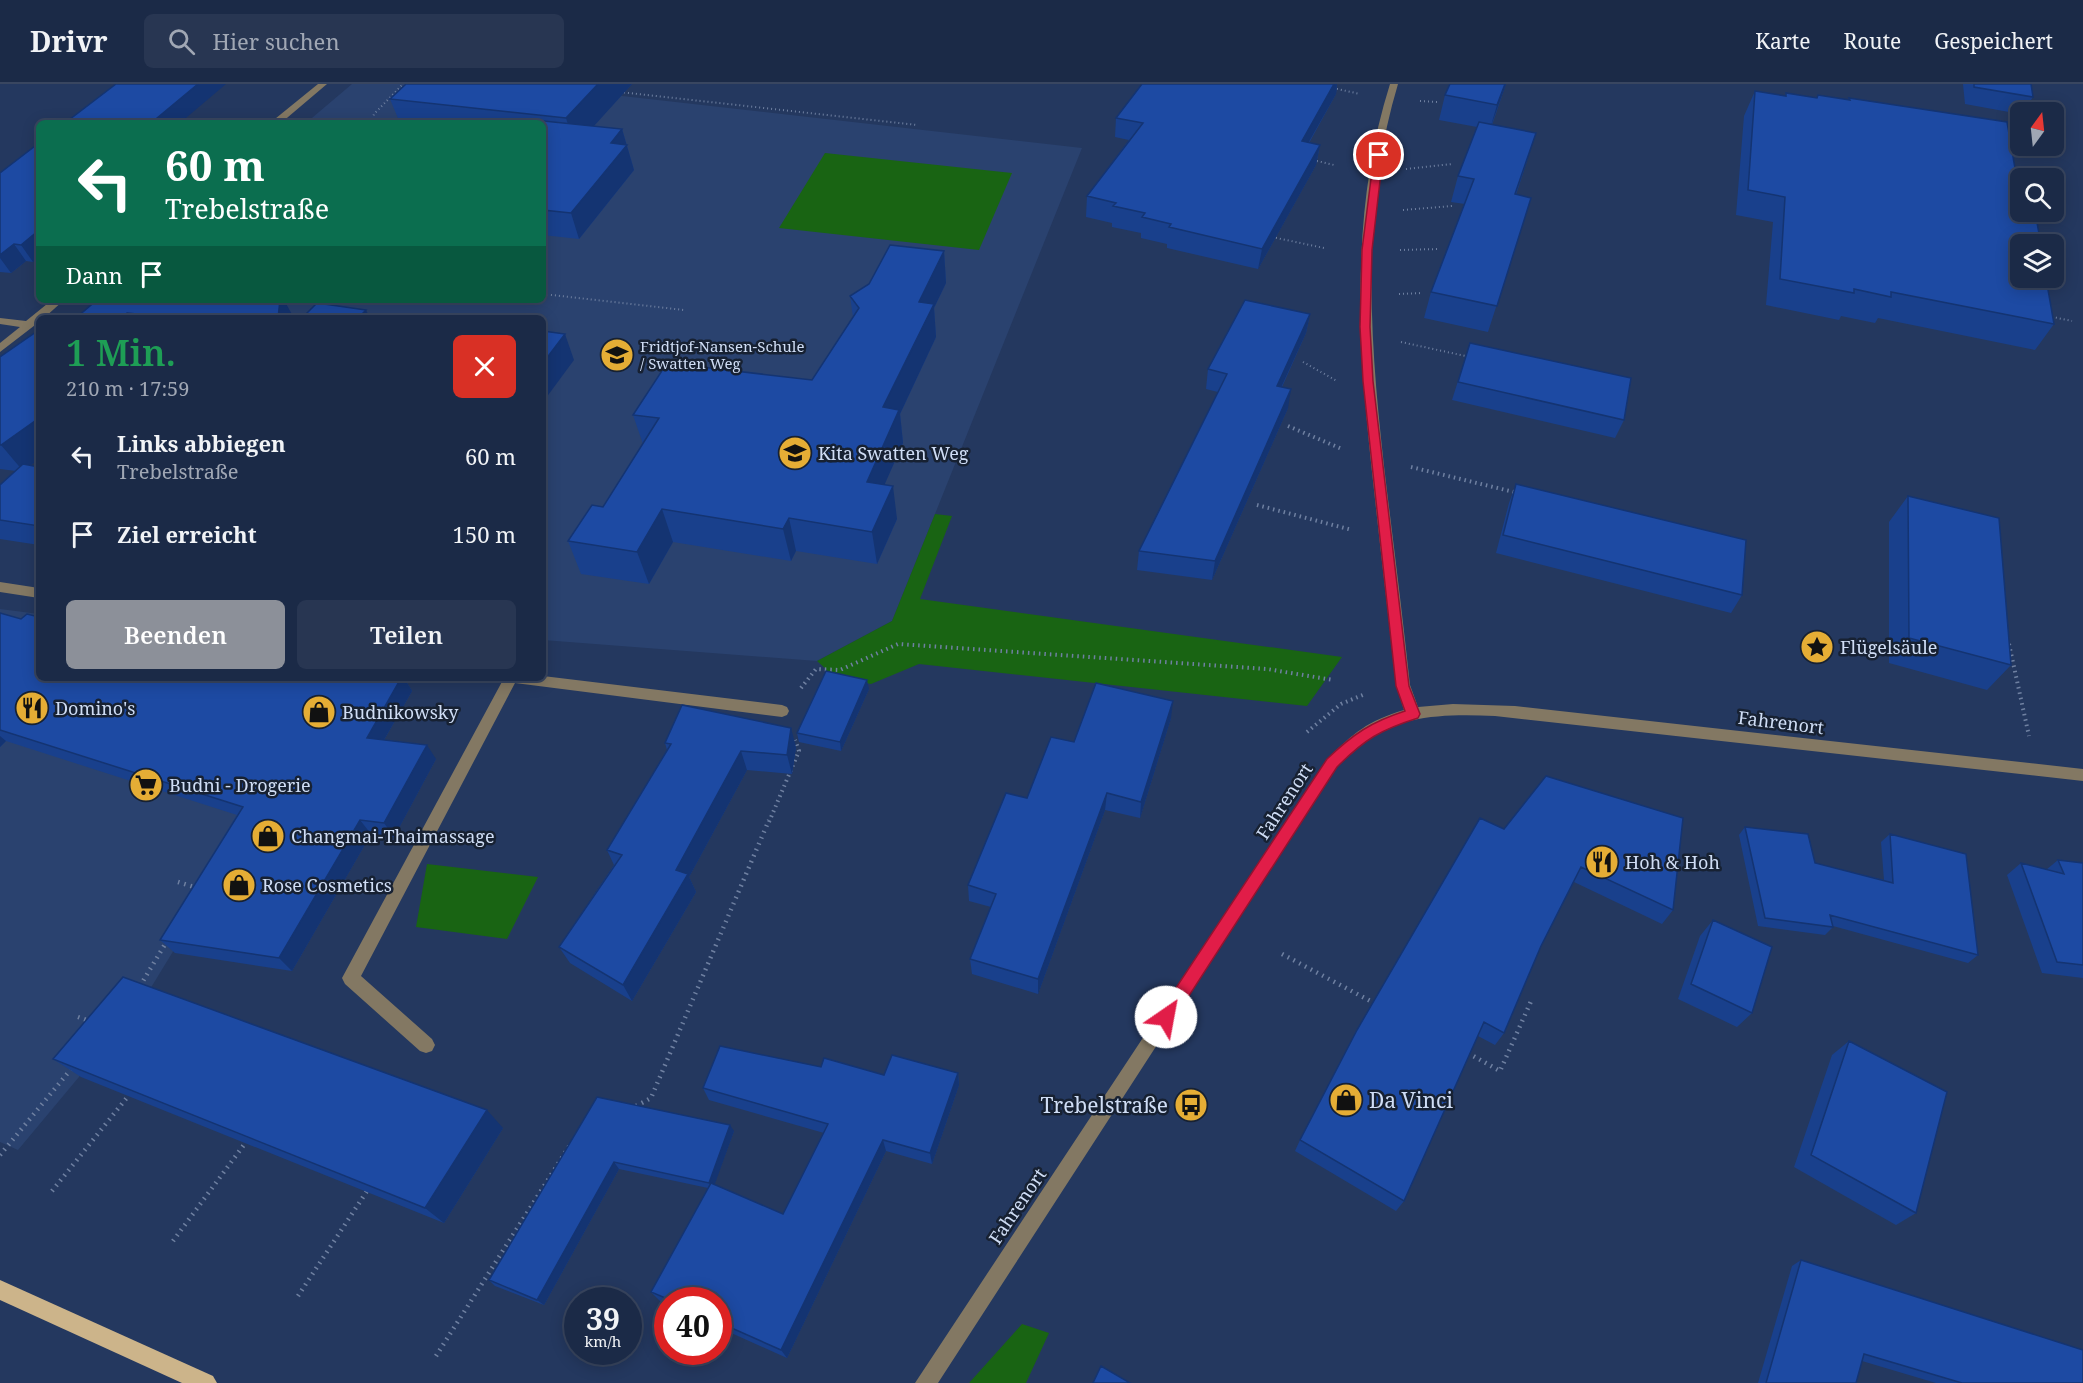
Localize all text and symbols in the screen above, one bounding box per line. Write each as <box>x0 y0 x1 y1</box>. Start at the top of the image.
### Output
search box <box>144 14 564 68</box>
text: Drivr <box>30 22 108 60</box>
icon: search <box>165 25 198 58</box>
text: Hier suchen <box>213 26 340 56</box>
text: Karte <box>1755 27 1810 55</box>
text: Route <box>1843 27 1901 55</box>
text: Gespeichert <box>1934 27 2053 55</box>
north arrow <box>2010 102 2064 156</box>
map controls <box>2010 102 2064 288</box>
pin <box>1353 129 1404 180</box>
text: 60 m <box>165 136 265 193</box>
icon: arrive <box>1362 138 1395 171</box>
icon: left <box>66 144 144 222</box>
button: search <box>2010 168 2064 222</box>
text: Trebelstraße <box>165 190 329 227</box>
button: layers <box>2010 234 2064 288</box>
icon: arrive <box>135 258 168 291</box>
text: Dann <box>66 260 123 290</box>
text: 1 Min. <box>66 328 176 377</box>
button: close <box>453 335 516 398</box>
place label: Fridtjof-Nansen-Schule / Swatten Weg <box>640 336 805 373</box>
school or university icon: Fridtjof-Nansen-Schule / Swatten Weg <box>599 337 635 373</box>
text: 210 m · 17:59 <box>66 375 189 402</box>
text: Links abbiegen <box>117 428 286 458</box>
school or university icon: Kita Swatten Weg <box>777 435 813 471</box>
icon: left <box>66 440 99 473</box>
text: 60 m <box>465 441 516 471</box>
place label: Kita Swatten Weg <box>818 441 969 465</box>
text: Trebelstraße <box>117 458 239 485</box>
icon: arrive <box>66 518 99 551</box>
text: Ziel erreicht <box>117 519 257 549</box>
text: 150 m <box>453 519 516 549</box>
button: Beenden <box>66 600 285 669</box>
button: Teilen <box>297 600 516 669</box>
place icon: Flügelsäule <box>1799 629 1835 665</box>
place label: Flügelsäule <box>1840 635 1937 659</box>
restaurant icon: Domino's <box>14 690 50 726</box>
shop icon: Budnikowsky <box>301 694 337 730</box>
place label: Domino's <box>55 696 135 720</box>
place label: Budnikowsky <box>342 700 459 724</box>
street label: Fahrenort <box>1737 705 1825 739</box>
street label: Fahrenort <box>1250 758 1318 844</box>
supermarket icon: Budni - Drogerie <box>128 767 164 803</box>
place label: Budni - Drogerie <box>169 773 311 797</box>
shop icon: Changmai-Thaimassage <box>250 818 286 854</box>
place label: Changmai-Thaimassage <box>291 824 495 848</box>
restaurant icon: Hoh & Hoh <box>1584 844 1620 880</box>
place label: Hoh & Hoh <box>1625 850 1720 874</box>
shop icon: Rose Cosmetics <box>221 867 257 903</box>
place label: Rose Cosmetics <box>262 873 392 897</box>
position arrow <box>1134 985 1198 1049</box>
shop icon: Da Vinci <box>1328 1082 1364 1118</box>
place label: Da Vinci <box>1369 1086 1453 1114</box>
bus stop icon: Trebelstraße <box>1173 1087 1209 1123</box>
place label: Trebelstraße <box>1040 1091 1168 1119</box>
street label: Fahrenort <box>983 1163 1051 1249</box>
speed limit sign: 40 <box>654 1287 732 1365</box>
text: 39 <box>586 1298 620 1339</box>
text: km/h <box>585 1331 621 1351</box>

